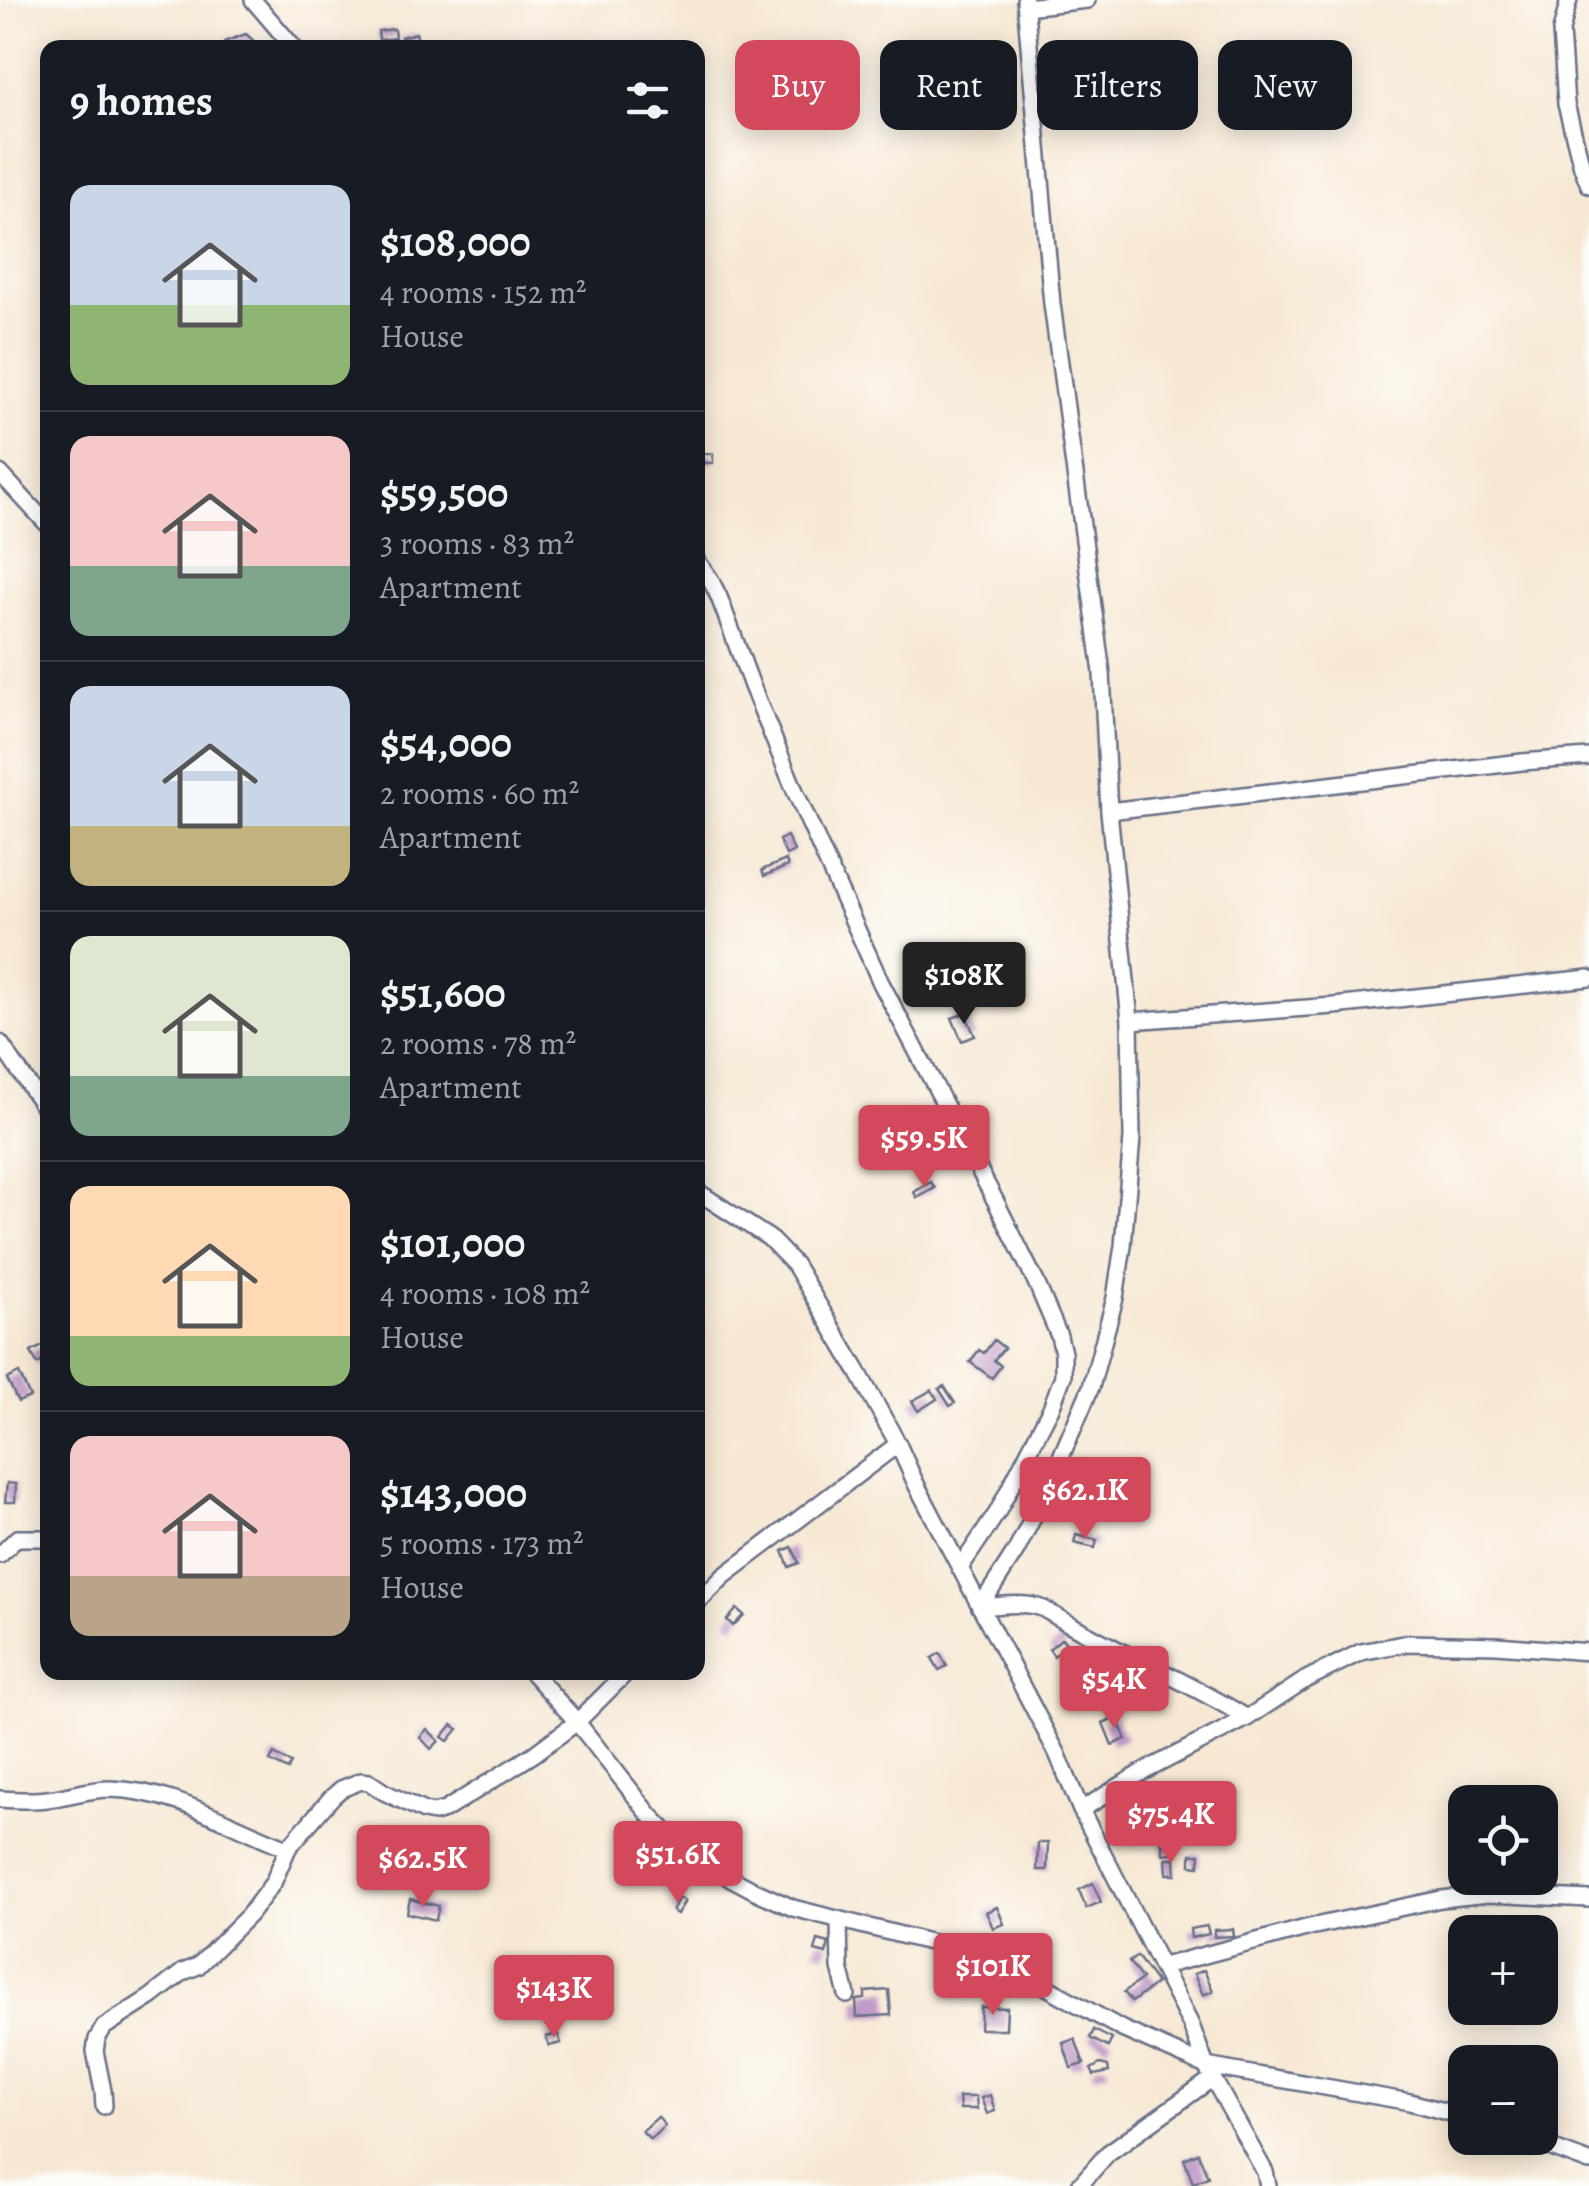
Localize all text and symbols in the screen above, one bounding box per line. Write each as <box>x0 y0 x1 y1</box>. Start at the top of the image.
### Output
chip: Buy <box>735 40 860 130</box>
chip: Rent <box>880 40 1017 130</box>
chip: Filters <box>1037 40 1198 130</box>
chip: New <box>1218 40 1352 130</box>
text: 9 homes <box>70 72 213 129</box>
icon: filters <box>620 73 675 128</box>
text: $108,000 <box>380 213 531 270</box>
icon: home <box>150 225 270 345</box>
text: 4 rooms · 152 m² <box>380 270 587 314</box>
text: House <box>380 314 464 358</box>
text: $59,500 <box>380 464 508 521</box>
icon: home <box>150 476 270 596</box>
text: 3 rooms · 83 m² <box>380 521 574 565</box>
text: Apartment <box>380 565 522 609</box>
text: $54,000 <box>380 714 512 771</box>
icon: home <box>150 726 270 846</box>
text: 2 rooms · 60 m² <box>380 771 579 815</box>
text: Apartment <box>380 815 522 859</box>
pin: $108K <box>894 942 1034 1027</box>
text: $108K <box>925 952 1003 996</box>
text: $51,600 <box>380 964 506 1021</box>
icon: home <box>150 976 270 1096</box>
text: 2 rooms · 78 m² <box>380 1021 576 1065</box>
text: Apartment <box>380 1065 522 1109</box>
pin: $59.5K <box>843 1105 1005 1190</box>
text: $59.5K <box>881 1115 967 1159</box>
text: $101,000 <box>380 1214 525 1271</box>
icon: home <box>150 1226 270 1346</box>
text: 4 rooms · 108 m² <box>380 1271 590 1315</box>
text: House <box>380 1315 464 1359</box>
pin: $62.1K <box>1004 1457 1166 1542</box>
text: $143,000 <box>380 1464 527 1521</box>
text: $62.1K <box>1042 1467 1128 1511</box>
icon: home <box>150 1476 270 1596</box>
text: 5 rooms · 173 m² <box>380 1521 584 1565</box>
text: House <box>380 1565 464 1609</box>
pin: $54K <box>1055 1646 1173 1731</box>
text: $54K <box>1082 1656 1146 1700</box>
pin: $75.4K <box>1090 1781 1252 1866</box>
map controls <box>1448 1785 1558 2155</box>
button: locate <box>1448 1785 1558 1895</box>
text: $75.4K <box>1127 1791 1215 1835</box>
pin: $51.6K <box>597 1821 759 1906</box>
pin: $62.5K <box>342 1825 504 1910</box>
text: $51.6K <box>636 1831 720 1875</box>
text: $62.5K <box>379 1835 467 1879</box>
button: + <box>1448 1915 1558 2025</box>
pin: $101K <box>923 1933 1063 2018</box>
text: $101K <box>956 1943 1030 1987</box>
pin: $143K <box>484 1955 624 2040</box>
text: $143K <box>516 1965 592 2009</box>
button: − <box>1448 2045 1558 2155</box>

